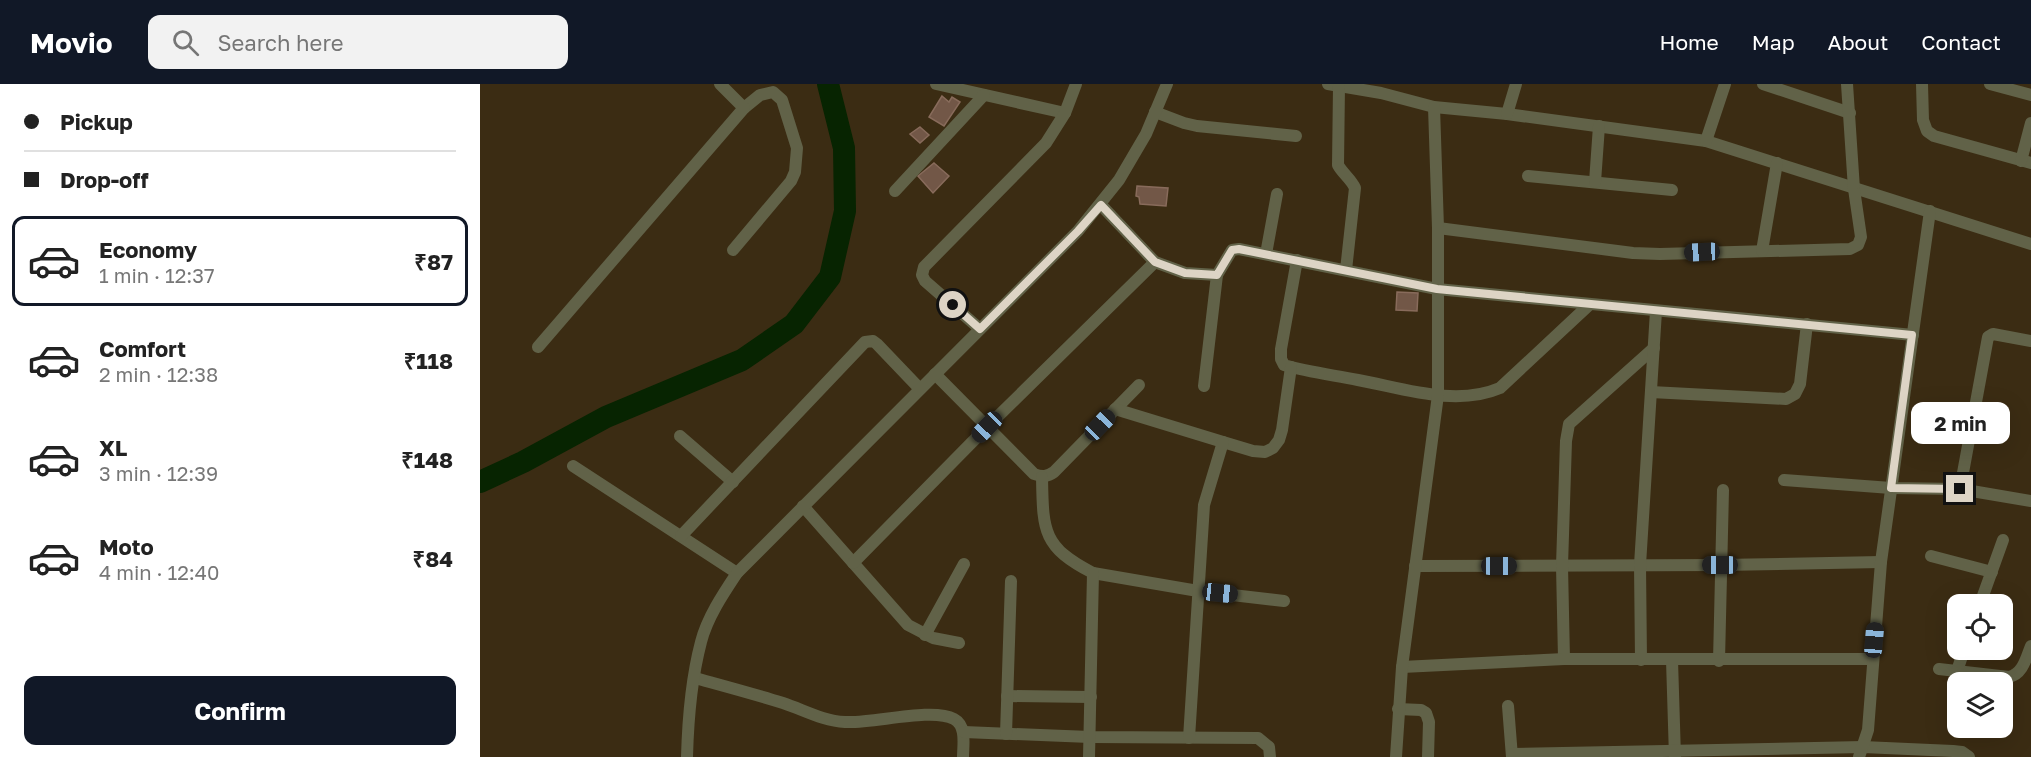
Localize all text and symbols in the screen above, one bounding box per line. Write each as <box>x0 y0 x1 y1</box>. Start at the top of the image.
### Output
search box <box>148 15 568 69</box>
text: Movio <box>30 26 112 59</box>
icon: search <box>169 26 202 59</box>
text: Search here <box>217 29 344 56</box>
text: Home <box>1659 29 1719 55</box>
text: Map <box>1752 29 1795 55</box>
text: About <box>1828 29 1888 55</box>
text: Contact <box>1921 29 2001 55</box>
text: Pickup <box>60 108 133 135</box>
text: Drop-off <box>60 166 149 193</box>
icon: car <box>27 234 81 288</box>
text: Economy <box>99 236 197 263</box>
car <box>1684 242 1720 262</box>
text: ₹87 <box>414 248 453 275</box>
text: 1 min · 12:37 <box>99 263 215 287</box>
route start <box>939 291 966 318</box>
icon: car <box>27 333 81 387</box>
text: Comfort <box>99 335 186 362</box>
text: ₹118 <box>404 347 453 374</box>
text: 2 min · 12:38 <box>99 362 218 386</box>
callout: 2 min <box>1910 402 2010 444</box>
car <box>1081 406 1119 444</box>
car <box>968 408 1006 446</box>
text: 2 min <box>1934 411 1987 435</box>
icon: car <box>27 432 81 486</box>
text: XL <box>99 434 127 461</box>
text: ₹148 <box>401 446 453 473</box>
text: 3 min · 12:39 <box>99 461 218 485</box>
route end <box>1946 475 1973 502</box>
icon: car <box>27 531 81 585</box>
text: Moto <box>99 533 154 560</box>
text: ₹84 <box>413 545 453 572</box>
car <box>1702 556 1738 574</box>
car <box>1481 557 1517 575</box>
text: 4 min · 12:40 <box>99 560 219 584</box>
car <box>1201 582 1239 604</box>
map controls <box>1947 594 2013 738</box>
button: locate <box>1947 594 2013 660</box>
car <box>1863 621 1885 659</box>
button: layers <box>1947 672 2013 738</box>
button: Confirm <box>24 676 456 745</box>

